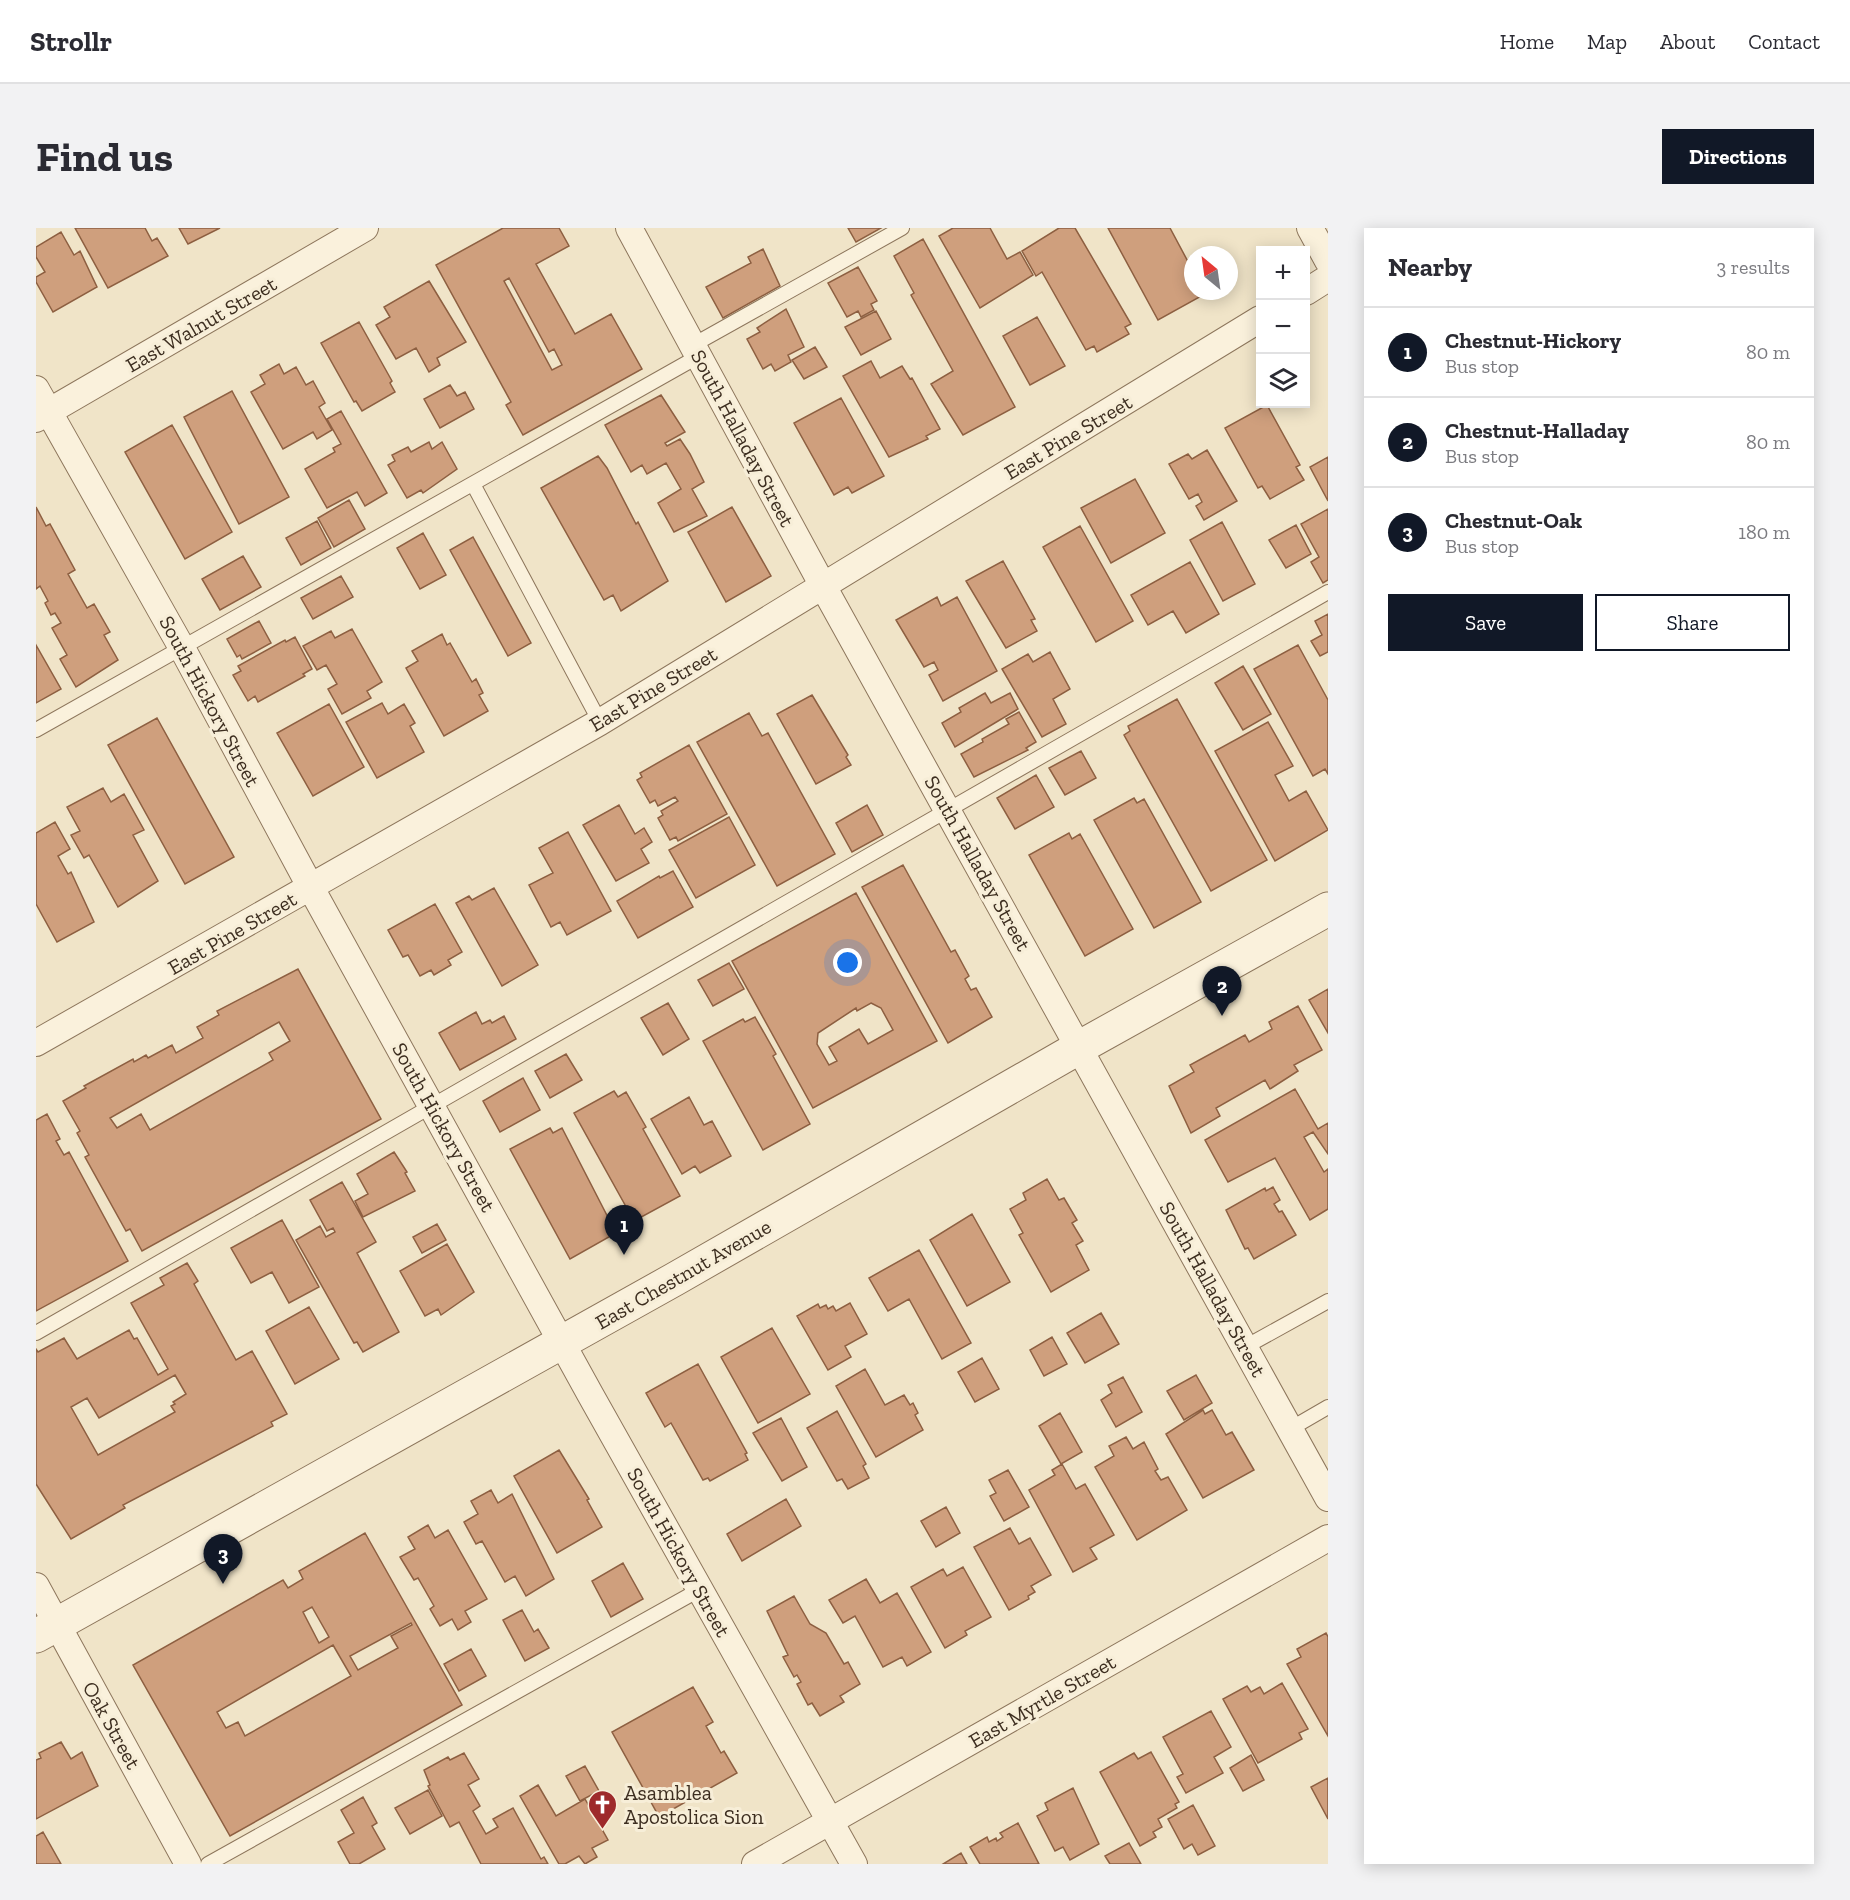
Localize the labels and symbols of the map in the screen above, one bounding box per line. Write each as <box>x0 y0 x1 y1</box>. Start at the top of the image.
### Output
north arrow <box>1184 246 1238 300</box>
street label: East Walnut Street <box>121 271 281 377</box>
street label: South Halladay Street <box>686 345 800 531</box>
street label: East Pine Street <box>1000 389 1136 485</box>
street label: South Hickory Street <box>154 611 266 791</box>
street label: East Pine Street <box>585 641 721 737</box>
street label: South Halladay Street <box>919 771 1037 955</box>
street label: East Pine Street <box>163 886 301 980</box>
your location <box>833 948 862 977</box>
pin: 2 <box>1202 966 1242 1016</box>
street label: South Hickory Street <box>387 1038 501 1216</box>
street label: South Halladay Street <box>1154 1197 1272 1381</box>
pin: 1 <box>604 1206 644 1255</box>
street label: East Chestnut Avenue <box>591 1213 775 1335</box>
street label: South Hickory Street <box>622 1463 736 1641</box>
pin: 3 <box>204 1534 243 1584</box>
street label: East Myrtle Street <box>964 1649 1120 1753</box>
street label: Oak Street <box>78 1677 146 1773</box>
place label: Asamblea Apostolica Sion <box>624 1780 764 1829</box>
church icon: Asamblea Apostolica Sion <box>587 1788 619 1830</box>

